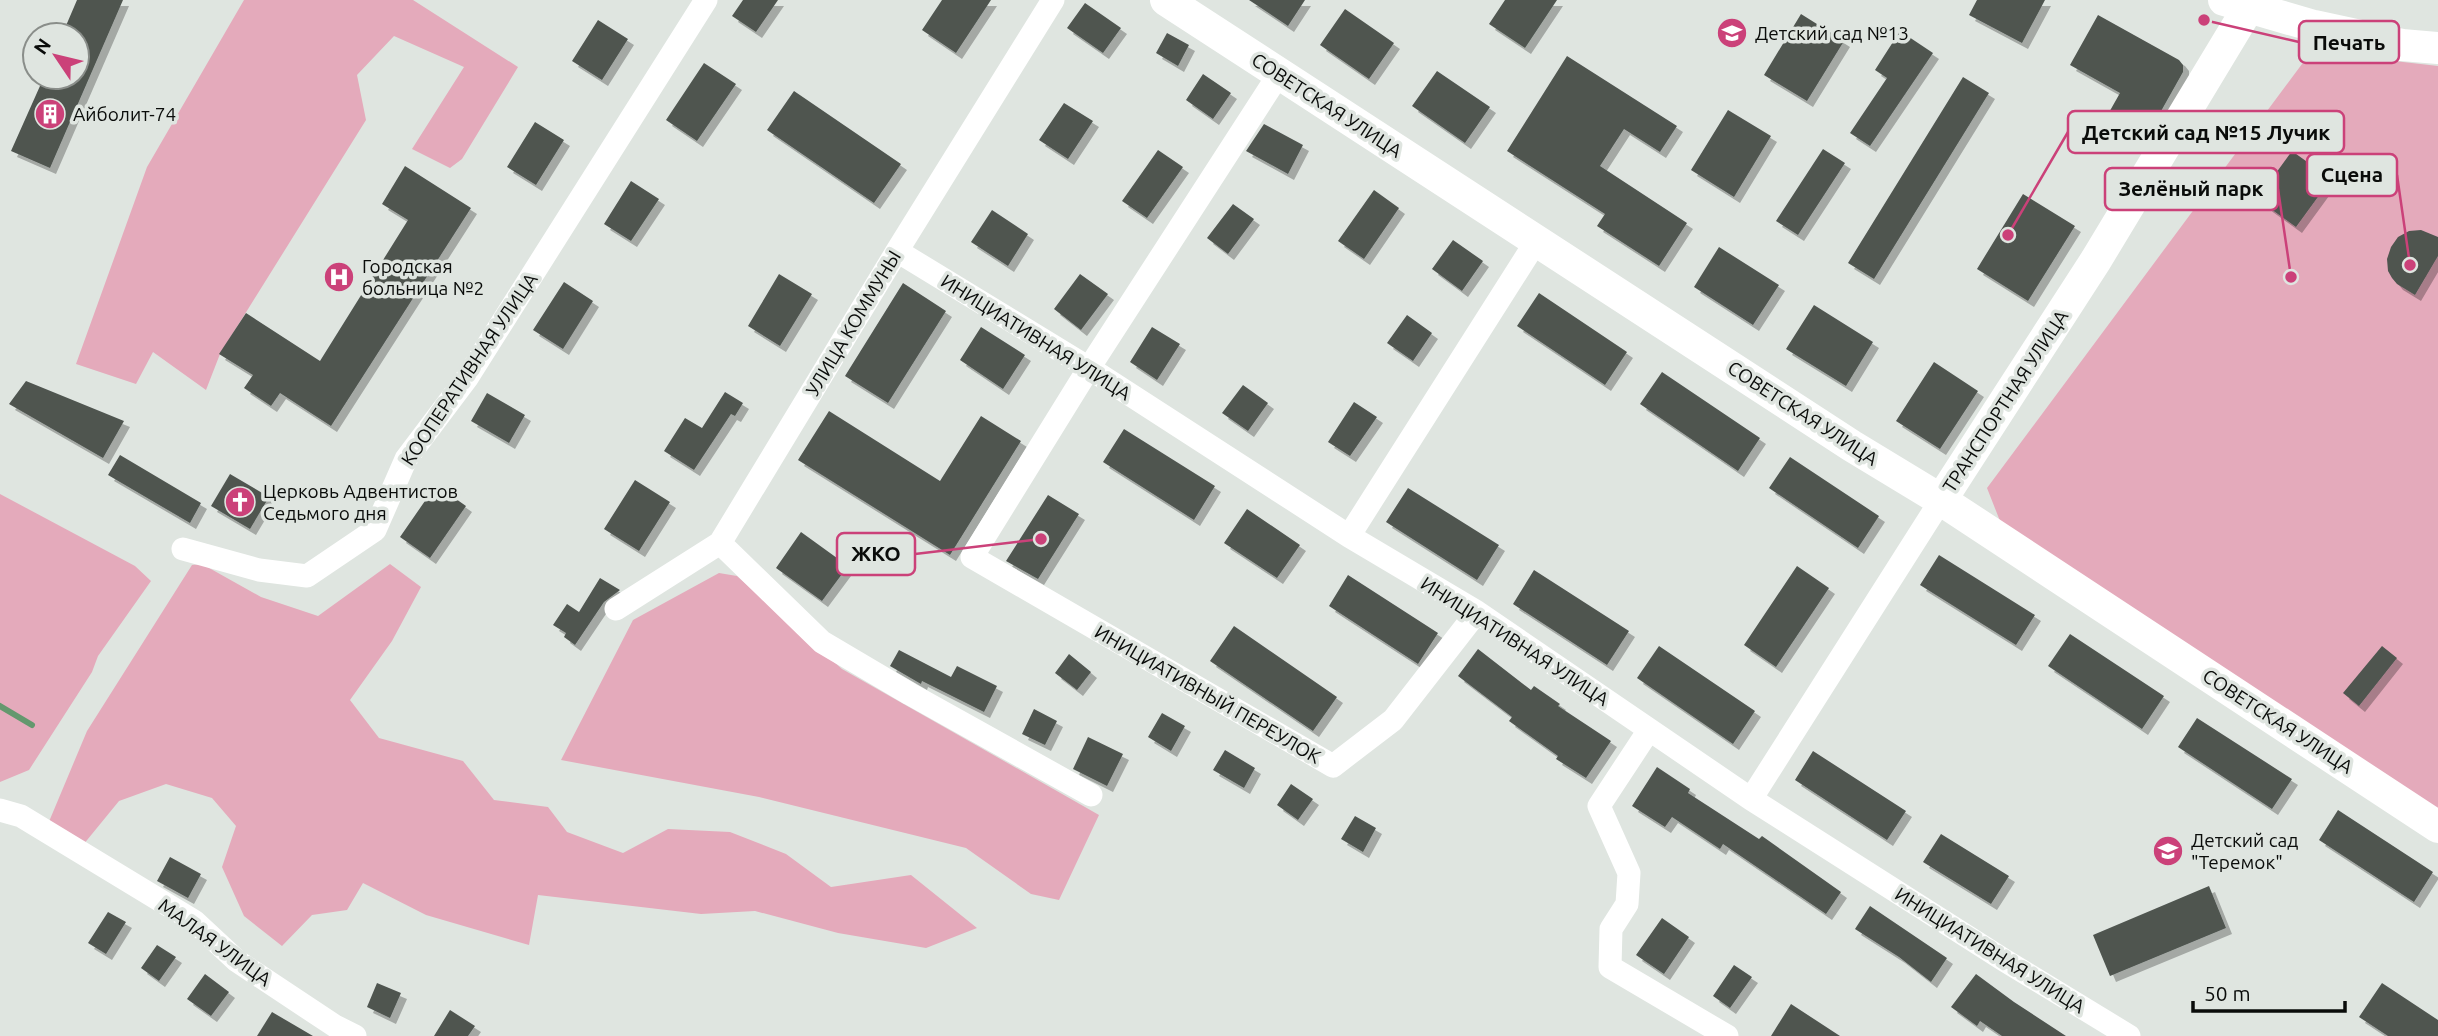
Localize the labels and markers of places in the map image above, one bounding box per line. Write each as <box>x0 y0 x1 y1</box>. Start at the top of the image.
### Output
school or university icon: Детский сад №13 <box>1715 16 1749 50</box>
callout: Печать <box>2299 21 2399 63</box>
place label: Детский сад №13 <box>1755 22 1909 44</box>
building icon: Айболит-74 <box>33 97 67 131</box>
place label: Айболит-74 <box>73 103 176 125</box>
callout: Детский сад №15 Лучик <box>2068 111 2344 153</box>
callout: Сцена <box>2307 154 2397 196</box>
callout: Зелёный парк <box>2105 168 2278 210</box>
place label: Городская больница №2 <box>362 255 484 299</box>
hospital icon: Городская больница №2 <box>322 260 356 294</box>
place label: Церковь Адвентистов Седьмого дня <box>263 480 458 524</box>
church icon: Церковь Адвентистов Седьмого дня <box>223 485 257 519</box>
callout: ЖКО <box>837 533 915 575</box>
place label: Детский сад "Теремок" <box>2191 829 2298 873</box>
school or university icon: Детский сад "Теремок" <box>2151 834 2185 868</box>

